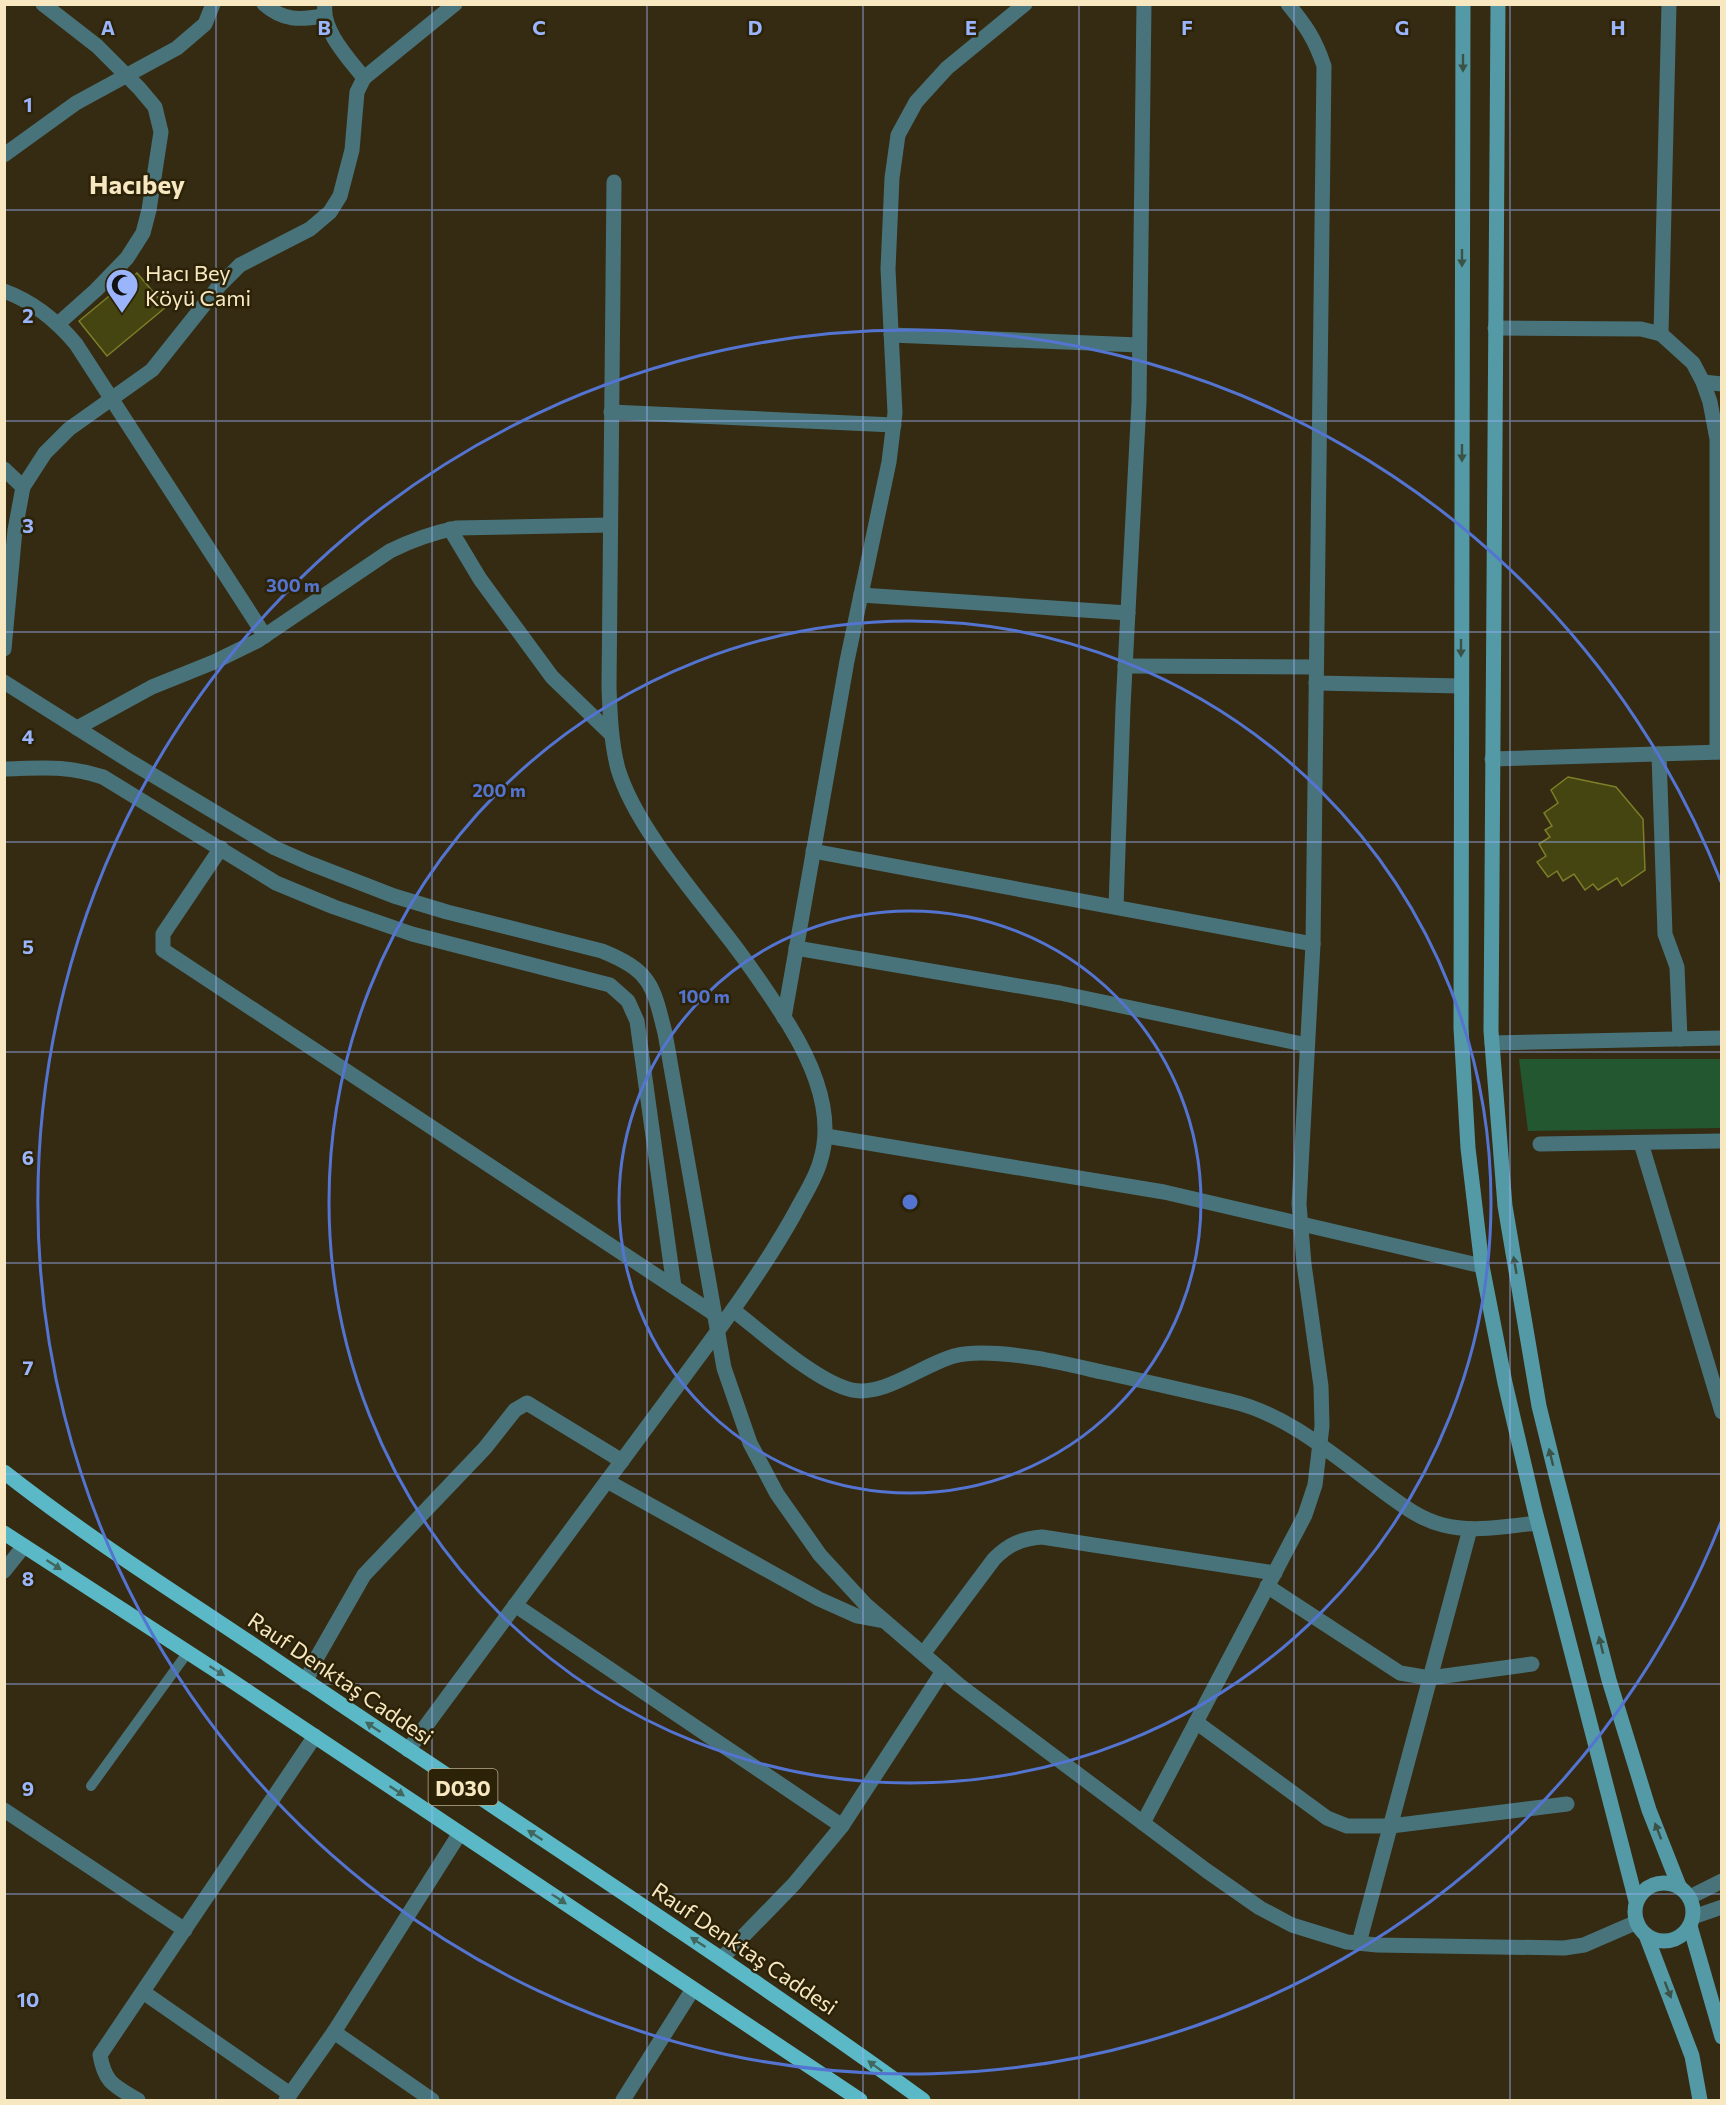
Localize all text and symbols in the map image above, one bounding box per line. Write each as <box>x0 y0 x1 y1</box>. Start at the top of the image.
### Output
text: A <box>101 15 115 39</box>
text: B <box>317 15 331 39</box>
text: C <box>532 15 546 39</box>
text: D <box>748 15 762 39</box>
text: E <box>965 15 977 39</box>
text: F <box>1181 15 1193 39</box>
text: G <box>1395 15 1409 39</box>
text: H <box>1611 15 1626 39</box>
one-way arrow <box>1458 53 1467 72</box>
text: 1 <box>23 92 33 116</box>
district label: Hacıbey <box>89 168 185 199</box>
one-way arrow <box>1457 248 1467 267</box>
place label: Hacı Bey Köyü Cami <box>145 259 251 311</box>
mosque icon: Hacı Bey Köyü Cami <box>104 267 140 314</box>
text: 2 <box>22 303 34 327</box>
one-way arrow <box>1457 443 1467 462</box>
text: 3 <box>22 513 34 537</box>
text: 300 m <box>266 574 320 596</box>
one-way arrow <box>1456 638 1466 657</box>
text: 4 <box>22 724 34 748</box>
text: 200 m <box>472 779 526 801</box>
text: 5 <box>22 934 34 958</box>
text: 100 m <box>678 985 730 1007</box>
text: 6 <box>22 1145 34 1169</box>
centre of rings <box>900 1192 920 1212</box>
one-way arrow <box>1510 1255 1519 1274</box>
text: 7 <box>23 1355 34 1379</box>
one-way arrow <box>1546 1447 1556 1466</box>
one-way arrow <box>45 1559 61 1571</box>
text: 8 <box>22 1566 34 1590</box>
street label: Rauf Denktaş Caddesi <box>243 1606 439 1750</box>
one-way arrow <box>1595 1636 1605 1654</box>
one-way arrow <box>209 1665 225 1676</box>
one-way arrow <box>365 1722 381 1733</box>
road number: D030 <box>428 1769 498 1805</box>
text: 9 <box>22 1776 34 1800</box>
one-way arrow <box>389 1785 405 1796</box>
one-way arrow <box>1653 1822 1663 1840</box>
one-way arrow <box>527 1830 543 1841</box>
street label: Rauf Denktaş Caddesi <box>647 1876 843 2020</box>
one-way arrow <box>551 1893 567 1904</box>
one-way arrow <box>690 1937 706 1948</box>
one-way arrow <box>1663 1981 1673 1999</box>
text: 10 <box>17 1987 39 2011</box>
one-way arrow <box>868 2060 884 2072</box>

